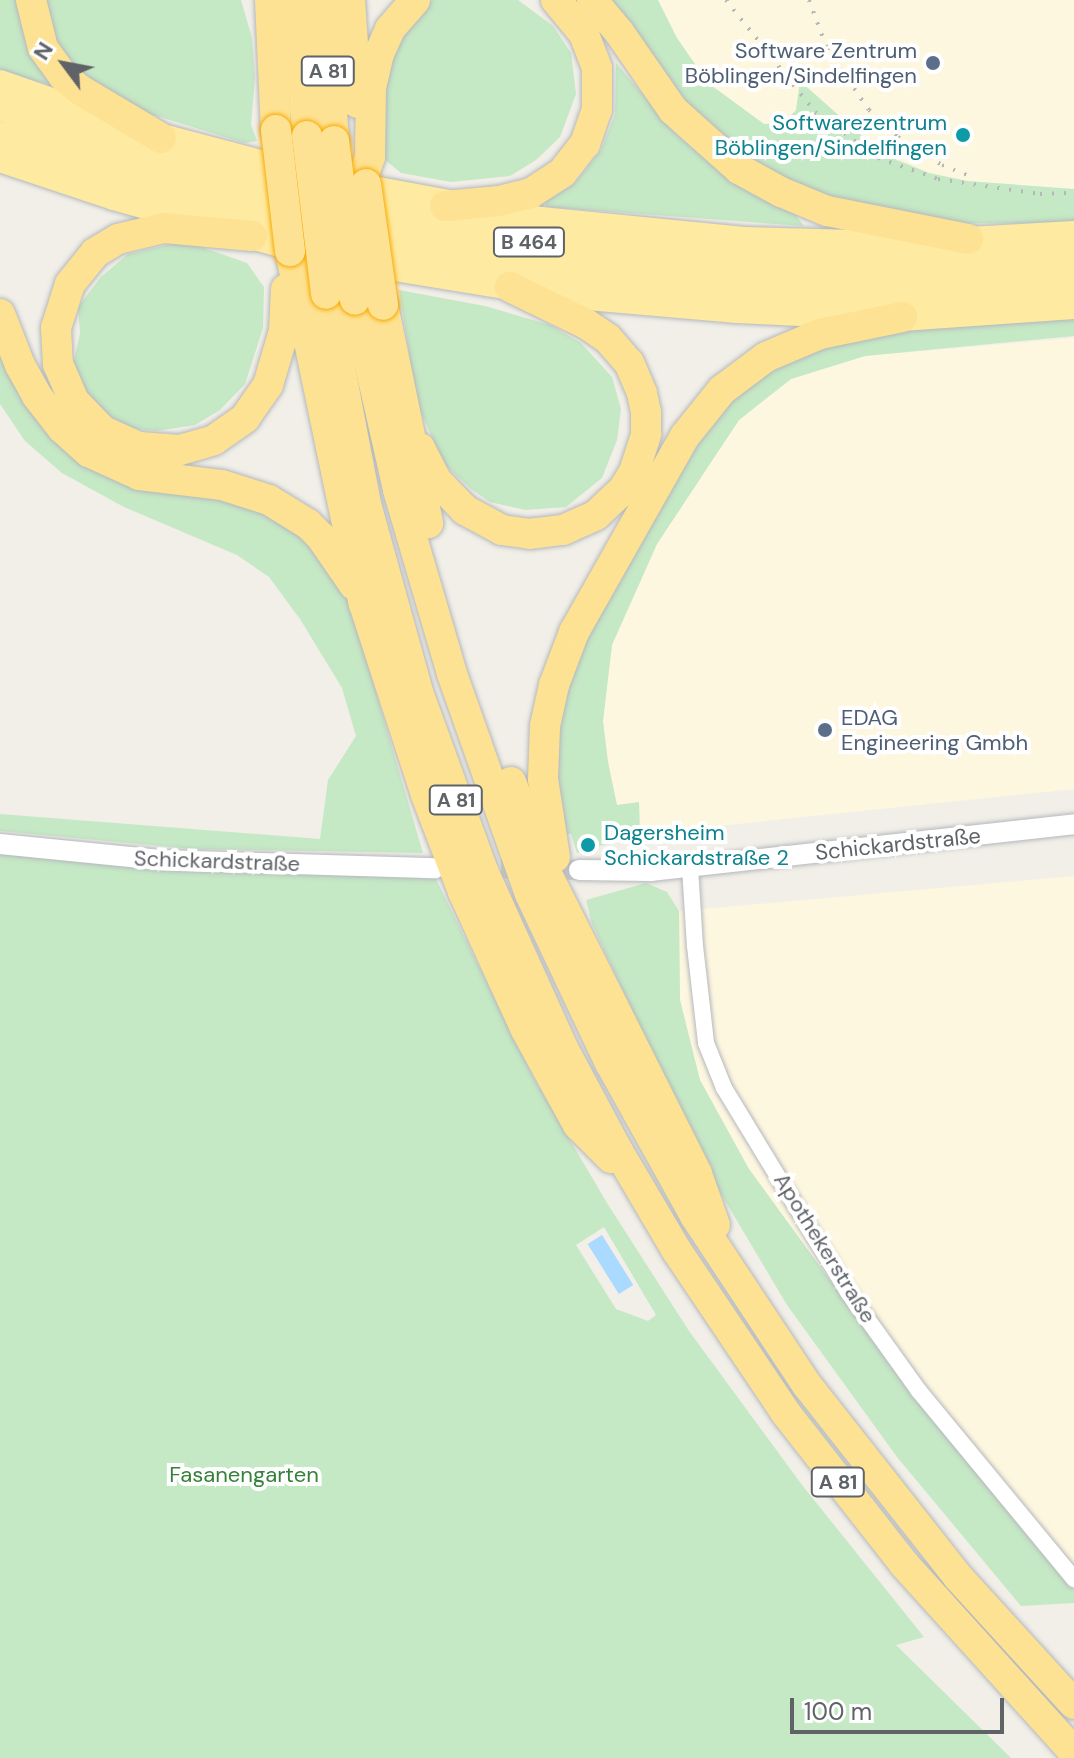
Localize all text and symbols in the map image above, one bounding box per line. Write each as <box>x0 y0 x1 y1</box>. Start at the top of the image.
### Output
north arrow <box>24 24 104 104</box>
text: N <box>27 37 60 66</box>
place label: Software Zentrum Böblingen/Sindelfingen <box>685 37 917 88</box>
marker: Software Zentrum Böblingen/Sindelfingen <box>924 54 942 72</box>
road number: A 81 <box>300 55 356 87</box>
place label: Softwarezentrum Böblingen/Sindelfingen <box>715 109 947 160</box>
marker: Softwarezentrum Böblingen/Sindelfingen <box>954 126 972 144</box>
road number: B 464 <box>491 226 567 258</box>
place label: EDAG Engineering Gmbh <box>841 704 1028 756</box>
marker: EDAG Engineering Gmbh <box>816 721 834 739</box>
road number: A 81 <box>428 784 484 816</box>
place label: Dagersheim Schickardstraße 2 <box>604 819 789 870</box>
street label: Schickardstraße <box>814 822 982 866</box>
marker: Dagersheim Schickardstraße 2 <box>579 836 597 854</box>
street label: Schickardstraße <box>133 845 301 877</box>
street label: Apothekerstraße <box>768 1168 882 1328</box>
park label: Fasanengarten <box>169 1462 319 1488</box>
road number: A 81 <box>810 1466 866 1498</box>
scale bar <box>794 1682 1008 1732</box>
text: 100 m <box>804 1696 872 1727</box>

